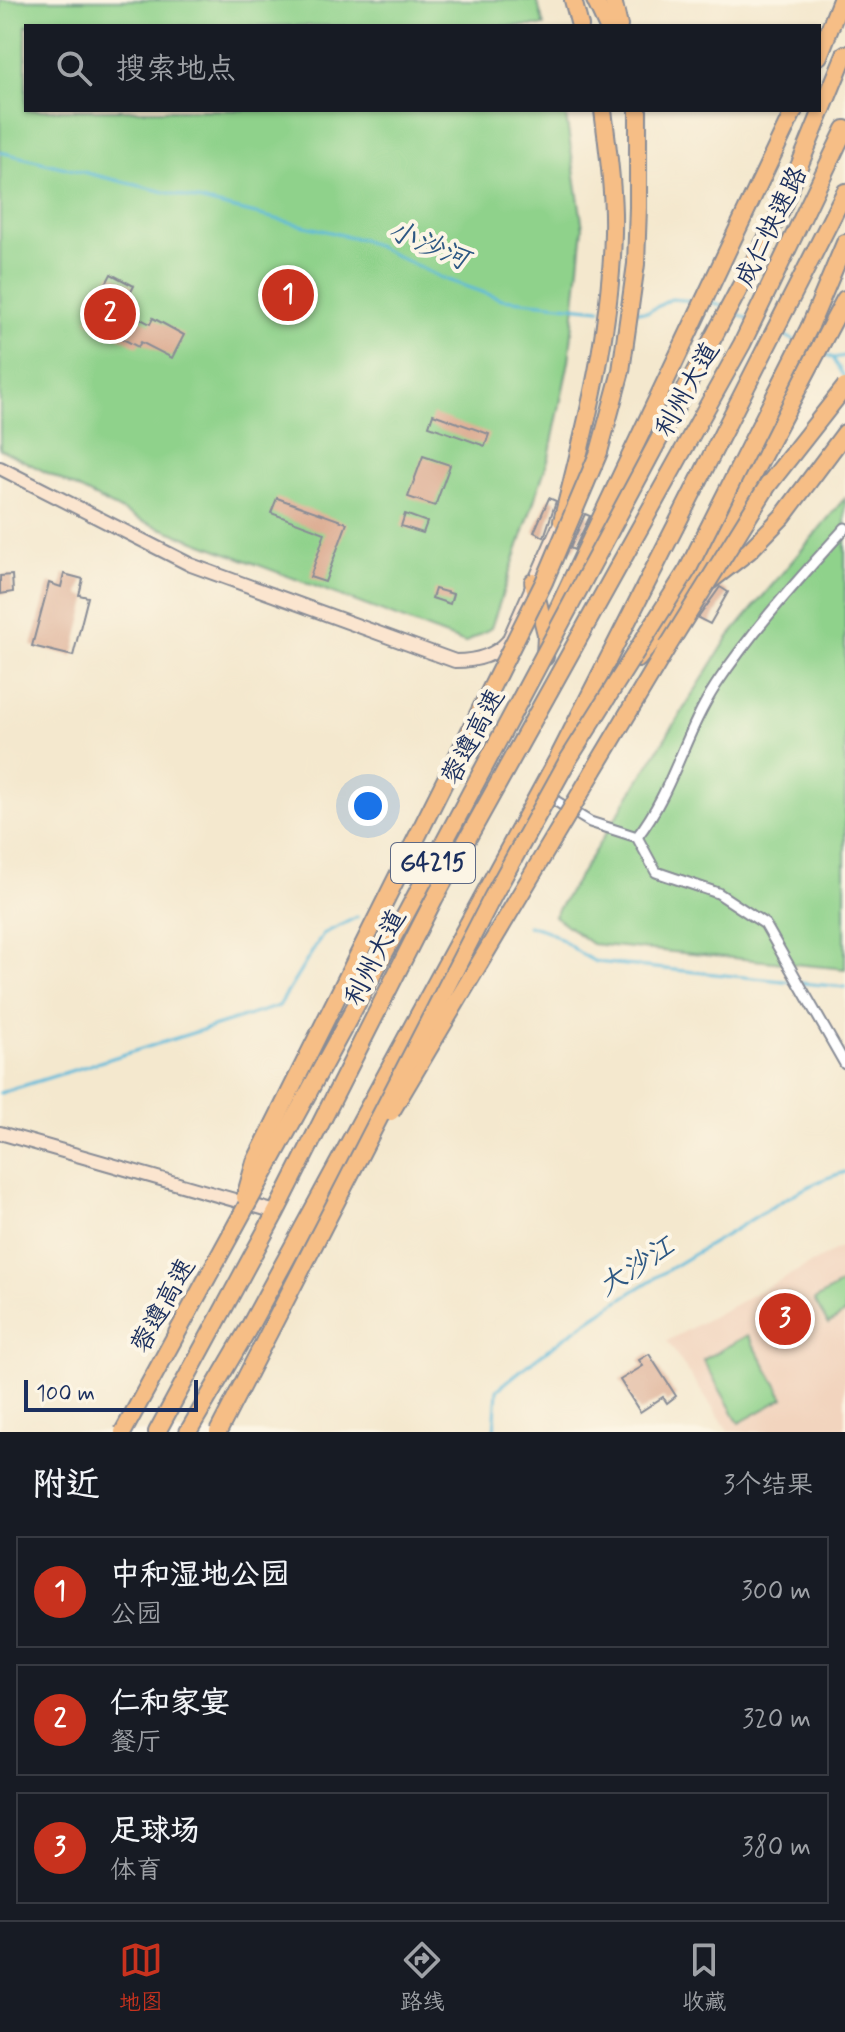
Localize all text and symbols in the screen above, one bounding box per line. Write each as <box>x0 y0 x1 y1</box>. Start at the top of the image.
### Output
search box <box>24 24 821 112</box>
icon: search <box>52 46 96 90</box>
text: 搜索地点 <box>116 50 236 89</box>
street label: 成仁快速路 <box>728 161 816 293</box>
water label: 小沙河 <box>382 213 478 281</box>
pin: 1 <box>262 265 314 325</box>
pin: 2 <box>84 284 136 344</box>
street label: 利州大道 <box>648 336 728 444</box>
street label: 蓉遵高速 <box>435 683 513 791</box>
your location <box>348 786 388 826</box>
road number: G4215 <box>391 843 475 883</box>
street label: 利州大道 <box>337 904 415 1012</box>
water label: 大沙江 <box>592 1228 684 1305</box>
street label: 蓉遵高速 <box>124 1252 204 1360</box>
pin: 3 <box>759 1289 811 1349</box>
scale bar <box>24 1376 198 1412</box>
text: 100 m <box>36 1380 95 1408</box>
text: 附近 <box>32 1463 100 1508</box>
text: 3个结果 <box>723 1469 813 1503</box>
text: 中和湿地公园 <box>110 1556 290 1595</box>
text: 1 <box>54 1575 66 1609</box>
text: 300 m <box>741 1575 811 1609</box>
text: 公园 <box>110 1598 162 1632</box>
text: 仁和家宴 <box>110 1684 230 1723</box>
text: 2 <box>54 1703 66 1737</box>
text: 320 m <box>742 1703 811 1737</box>
text: 餐厅 <box>110 1726 162 1760</box>
text: 足球场 <box>110 1812 200 1851</box>
text: 3 <box>54 1831 66 1865</box>
text: 380 m <box>742 1831 811 1865</box>
text: 体育 <box>110 1854 162 1888</box>
tab: 地图 <box>119 1938 163 2017</box>
tab: 路线 <box>400 1938 444 2017</box>
tab: 收藏 <box>682 1938 726 2017</box>

